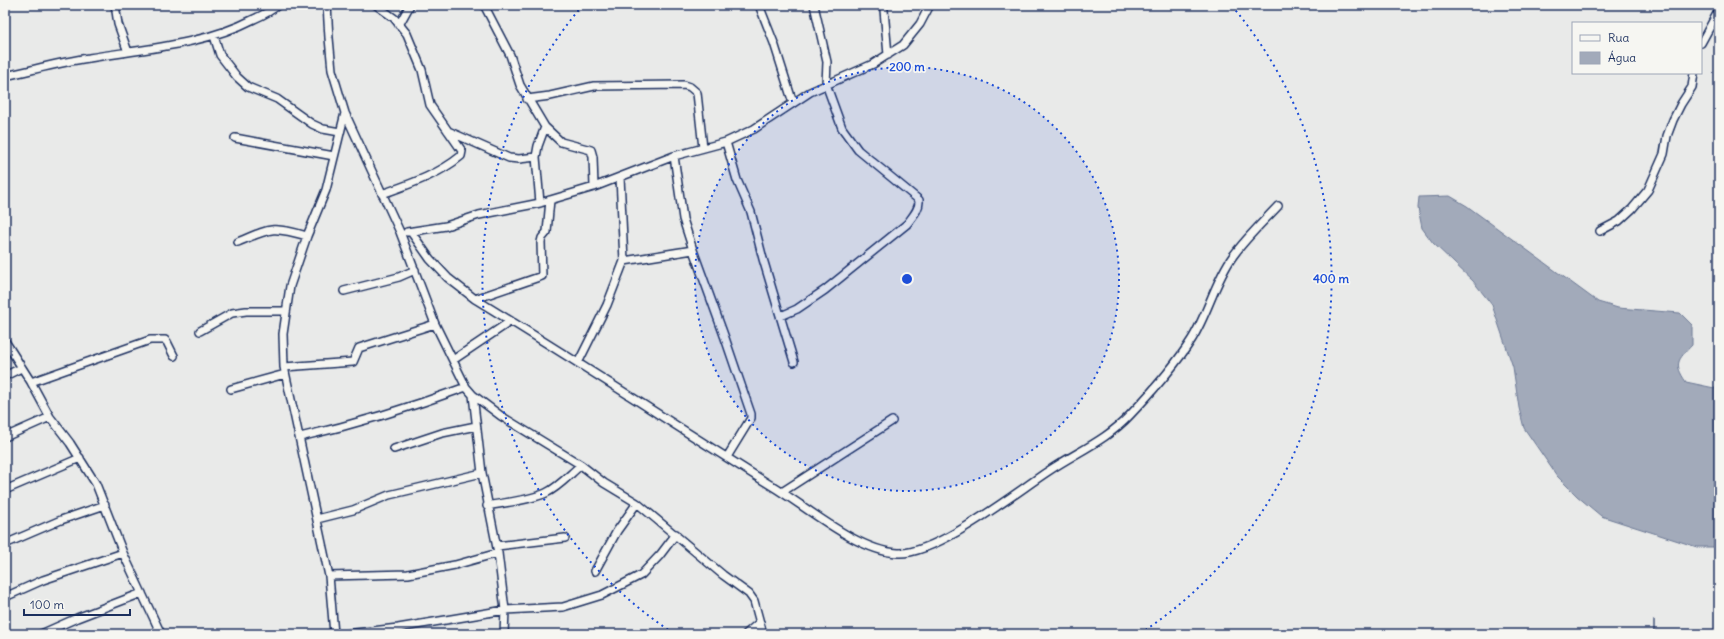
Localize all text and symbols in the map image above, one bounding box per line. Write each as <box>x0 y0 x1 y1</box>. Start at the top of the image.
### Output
legend <box>1572 22 1702 74</box>
text: Rua <box>1608 30 1630 45</box>
text: Água <box>1608 50 1636 65</box>
text: 200 m <box>889 59 925 74</box>
text: 400 m <box>1313 271 1350 286</box>
centre of rings <box>900 272 914 286</box>
scale bar <box>24 591 130 617</box>
text: 100 m <box>30 597 64 612</box>

